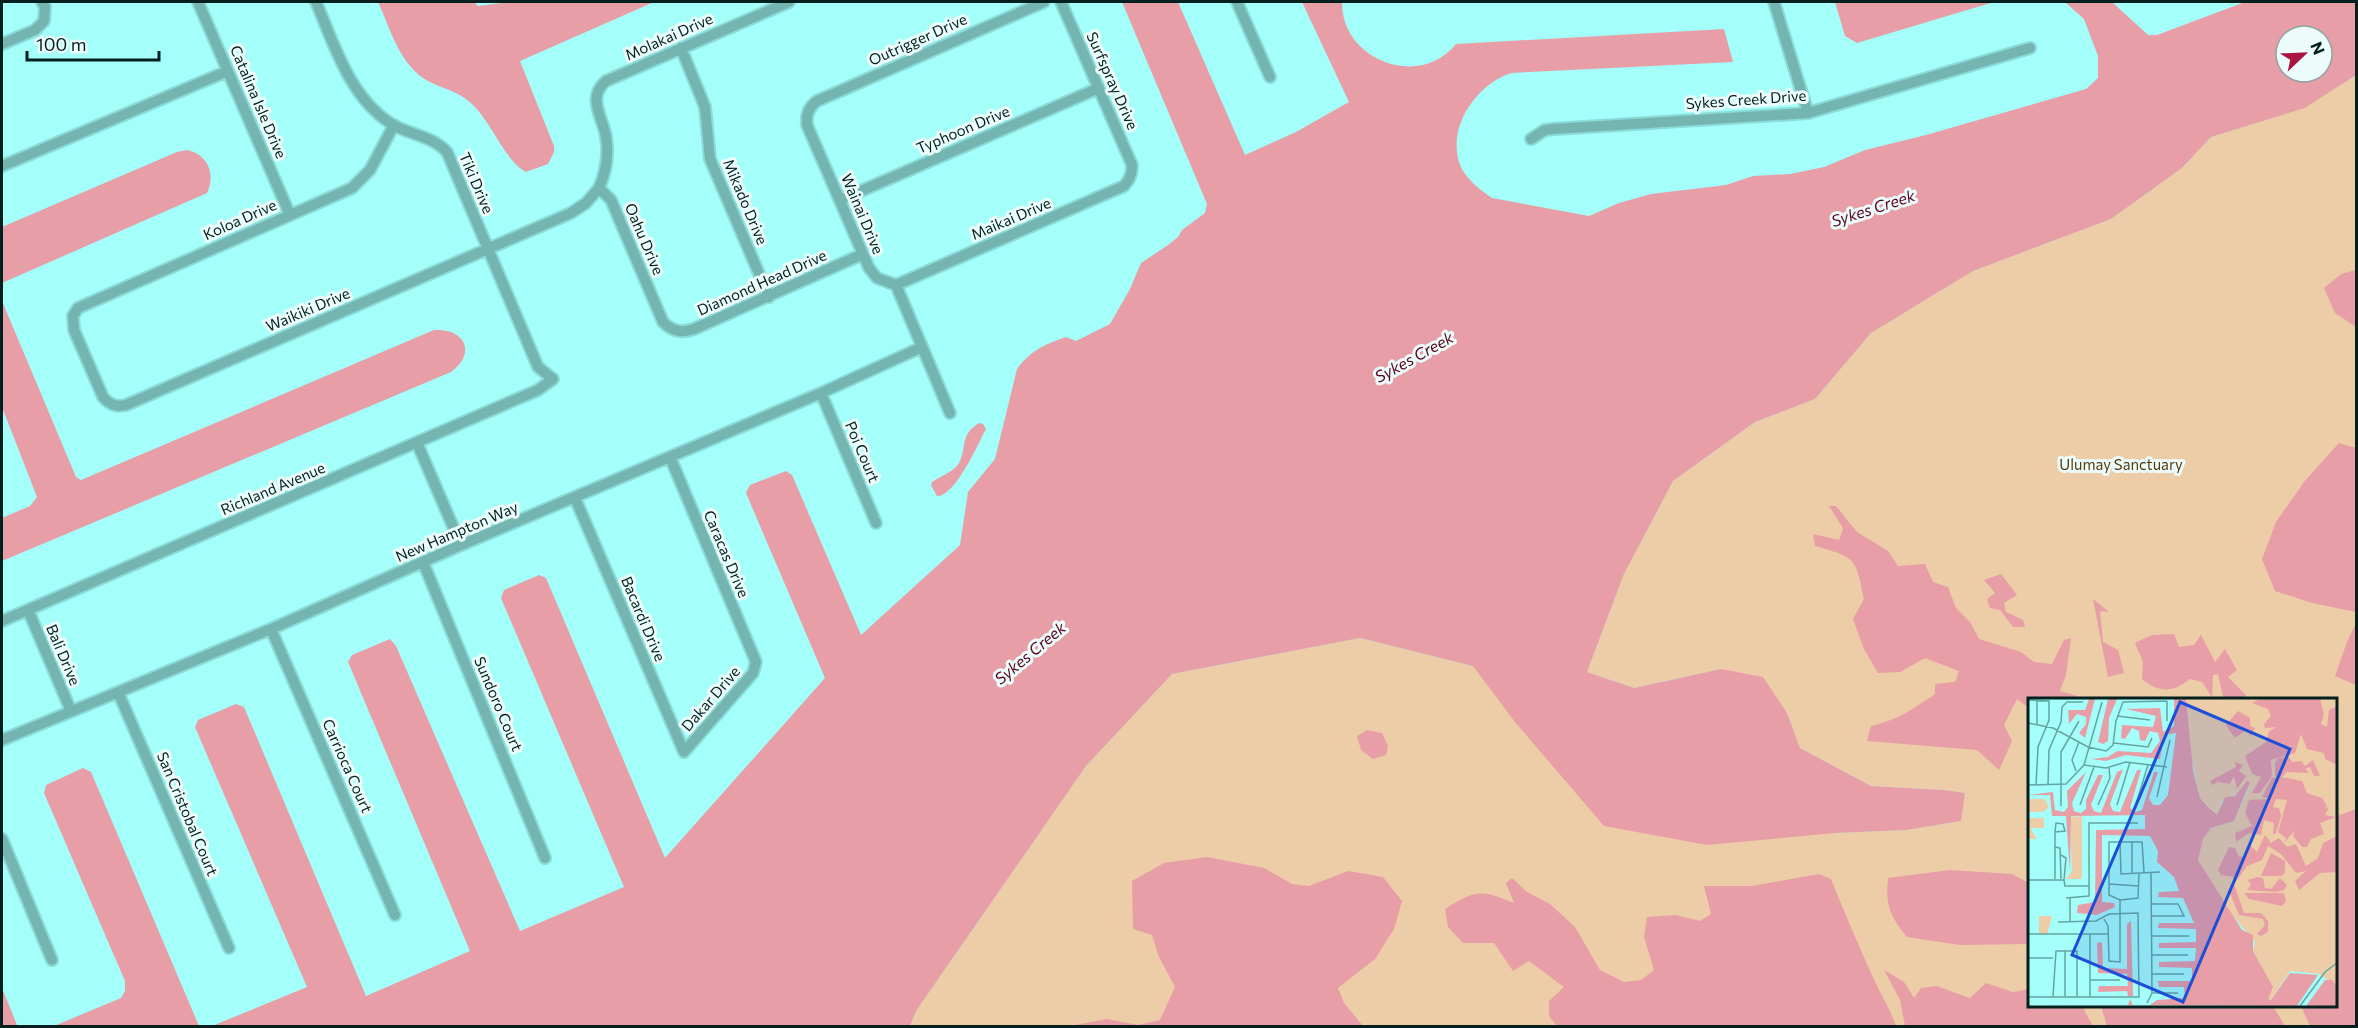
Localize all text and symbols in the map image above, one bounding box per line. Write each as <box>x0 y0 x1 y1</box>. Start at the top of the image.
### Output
street label: Molakai Drive <box>622 9 715 63</box>
street label: Outrigger Drive <box>866 9 970 69</box>
scale bar <box>27 24 159 62</box>
north arrow <box>2274 24 2334 84</box>
street label: Surfspray Drive <box>1083 29 1143 132</box>
text: 100 m <box>36 33 86 55</box>
text: N <box>2307 39 2329 57</box>
street label: Catalina Isle Drive <box>227 42 291 161</box>
street label: Sykes Creek Drive <box>1685 86 1807 112</box>
street label: Typhoon Drive <box>913 101 1012 157</box>
street label: Tiki Drive <box>456 149 498 216</box>
street label: Mikado Drive <box>720 156 772 247</box>
street label: Wainai Drive <box>838 171 888 257</box>
water label: Sykes Creek <box>1829 185 1917 230</box>
street label: Maikai Drive <box>968 193 1053 243</box>
street label: Koloa Drive <box>200 195 279 243</box>
street label: Oahu Drive <box>622 200 668 277</box>
street label: Diamond Head Drive <box>694 245 829 319</box>
street label: Waikiki Drive <box>263 283 352 335</box>
water label: Sykes Creek <box>1371 327 1457 386</box>
street label: Poi Court <box>842 418 884 485</box>
park label: Ulumay Sanctuary <box>2059 455 2183 473</box>
street label: Richland Avenue <box>218 458 328 518</box>
street label: New Hampton Way <box>393 497 521 565</box>
street label: Caracas Drive <box>700 507 753 600</box>
street label: Bacardi Drive <box>618 574 670 664</box>
water label: Sykes Creek <box>990 617 1069 688</box>
street label: Bali Drive <box>43 621 85 688</box>
street label: Sundoro Court <box>471 654 527 753</box>
street label: Dakar Drive <box>677 662 743 734</box>
inset map <box>2028 698 2337 1007</box>
street label: Carrioca Court <box>319 716 377 815</box>
street label: San Cristobal Court <box>154 749 222 878</box>

